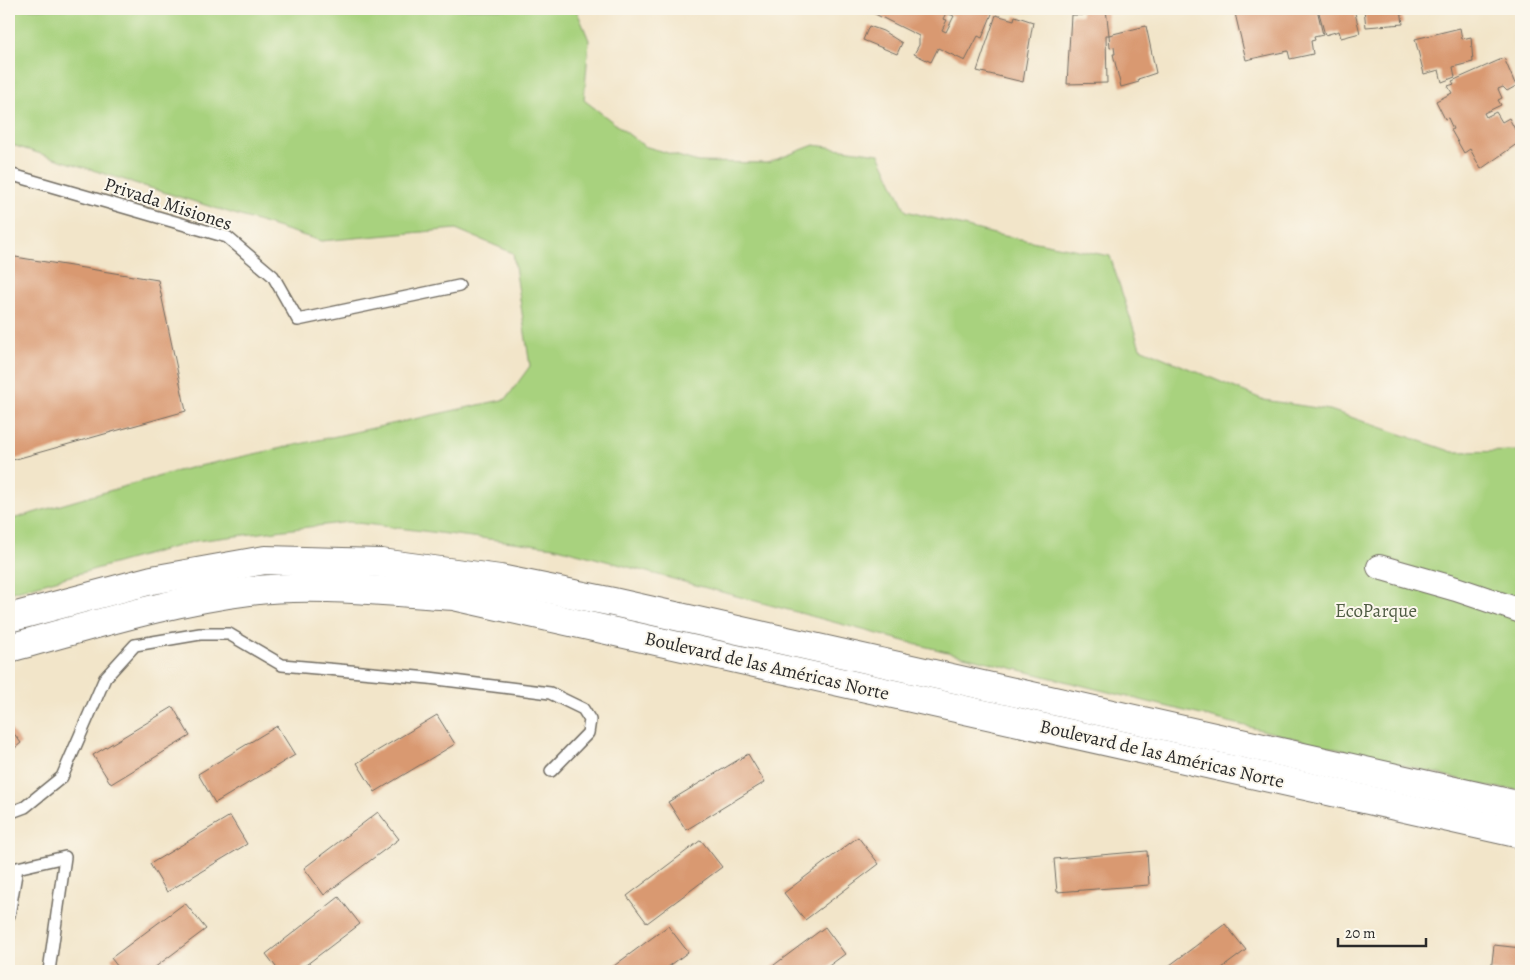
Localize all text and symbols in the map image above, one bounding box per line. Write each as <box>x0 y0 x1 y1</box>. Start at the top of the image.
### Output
street label: Privada Misiones <box>101 171 235 237</box>
park label: EcoParque <box>1335 598 1417 624</box>
street label: Boulevard de las Américas Norte <box>642 625 892 707</box>
street label: Boulevard de las Américas Norte <box>1037 713 1287 795</box>
scale bar <box>1338 915 1425 947</box>
text: 20 m <box>1345 923 1376 943</box>

